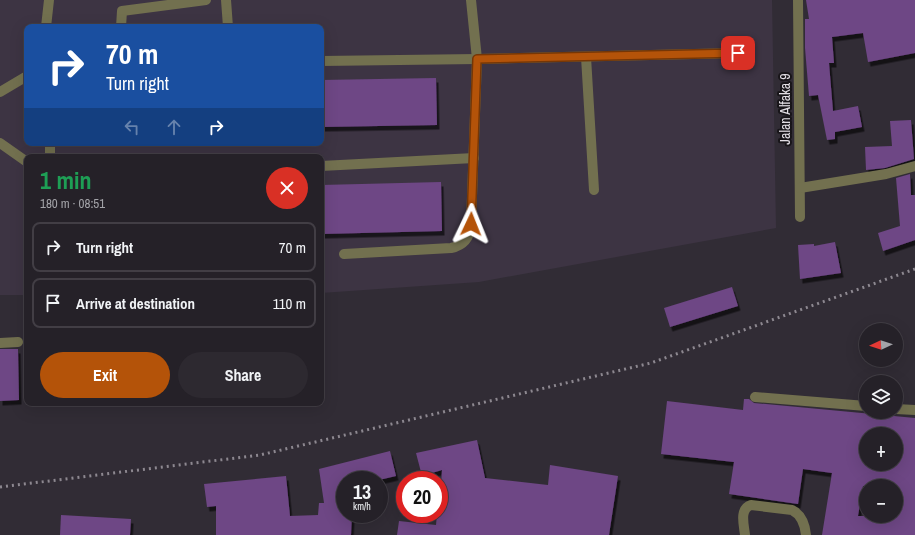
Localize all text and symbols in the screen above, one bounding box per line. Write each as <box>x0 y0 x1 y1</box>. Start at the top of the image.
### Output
text: 70 m <box>106 35 158 73</box>
pin <box>721 36 755 70</box>
icon: right <box>40 40 92 92</box>
icon: arrive <box>727 42 749 64</box>
text: Turn right <box>106 71 169 96</box>
street label: Jalan Alfaka 9 <box>776 73 794 145</box>
icon: left <box>121 116 143 138</box>
icon: ahead <box>163 116 185 138</box>
icon: right <box>205 116 227 138</box>
text: 1 min <box>40 164 91 196</box>
button: close <box>266 167 308 209</box>
text: 180 m · 08:51 <box>40 195 105 212</box>
position arrow <box>450 203 492 245</box>
icon: right <box>42 236 64 258</box>
text: Turn right <box>76 237 133 258</box>
text: 70 m <box>279 237 306 258</box>
icon: arrive <box>42 292 64 314</box>
text: Arrive at destination <box>76 293 195 314</box>
text: 110 m <box>273 293 306 314</box>
north arrow <box>859 323 903 367</box>
map controls <box>859 323 903 523</box>
button: Exit <box>40 352 170 398</box>
button: Share <box>178 352 308 398</box>
button: layers <box>859 375 903 419</box>
button: + <box>859 427 903 471</box>
speed limit sign: 20 <box>396 471 448 523</box>
text: 13 <box>353 478 371 505</box>
button: − <box>859 479 903 523</box>
text: km/h <box>353 500 371 513</box>

